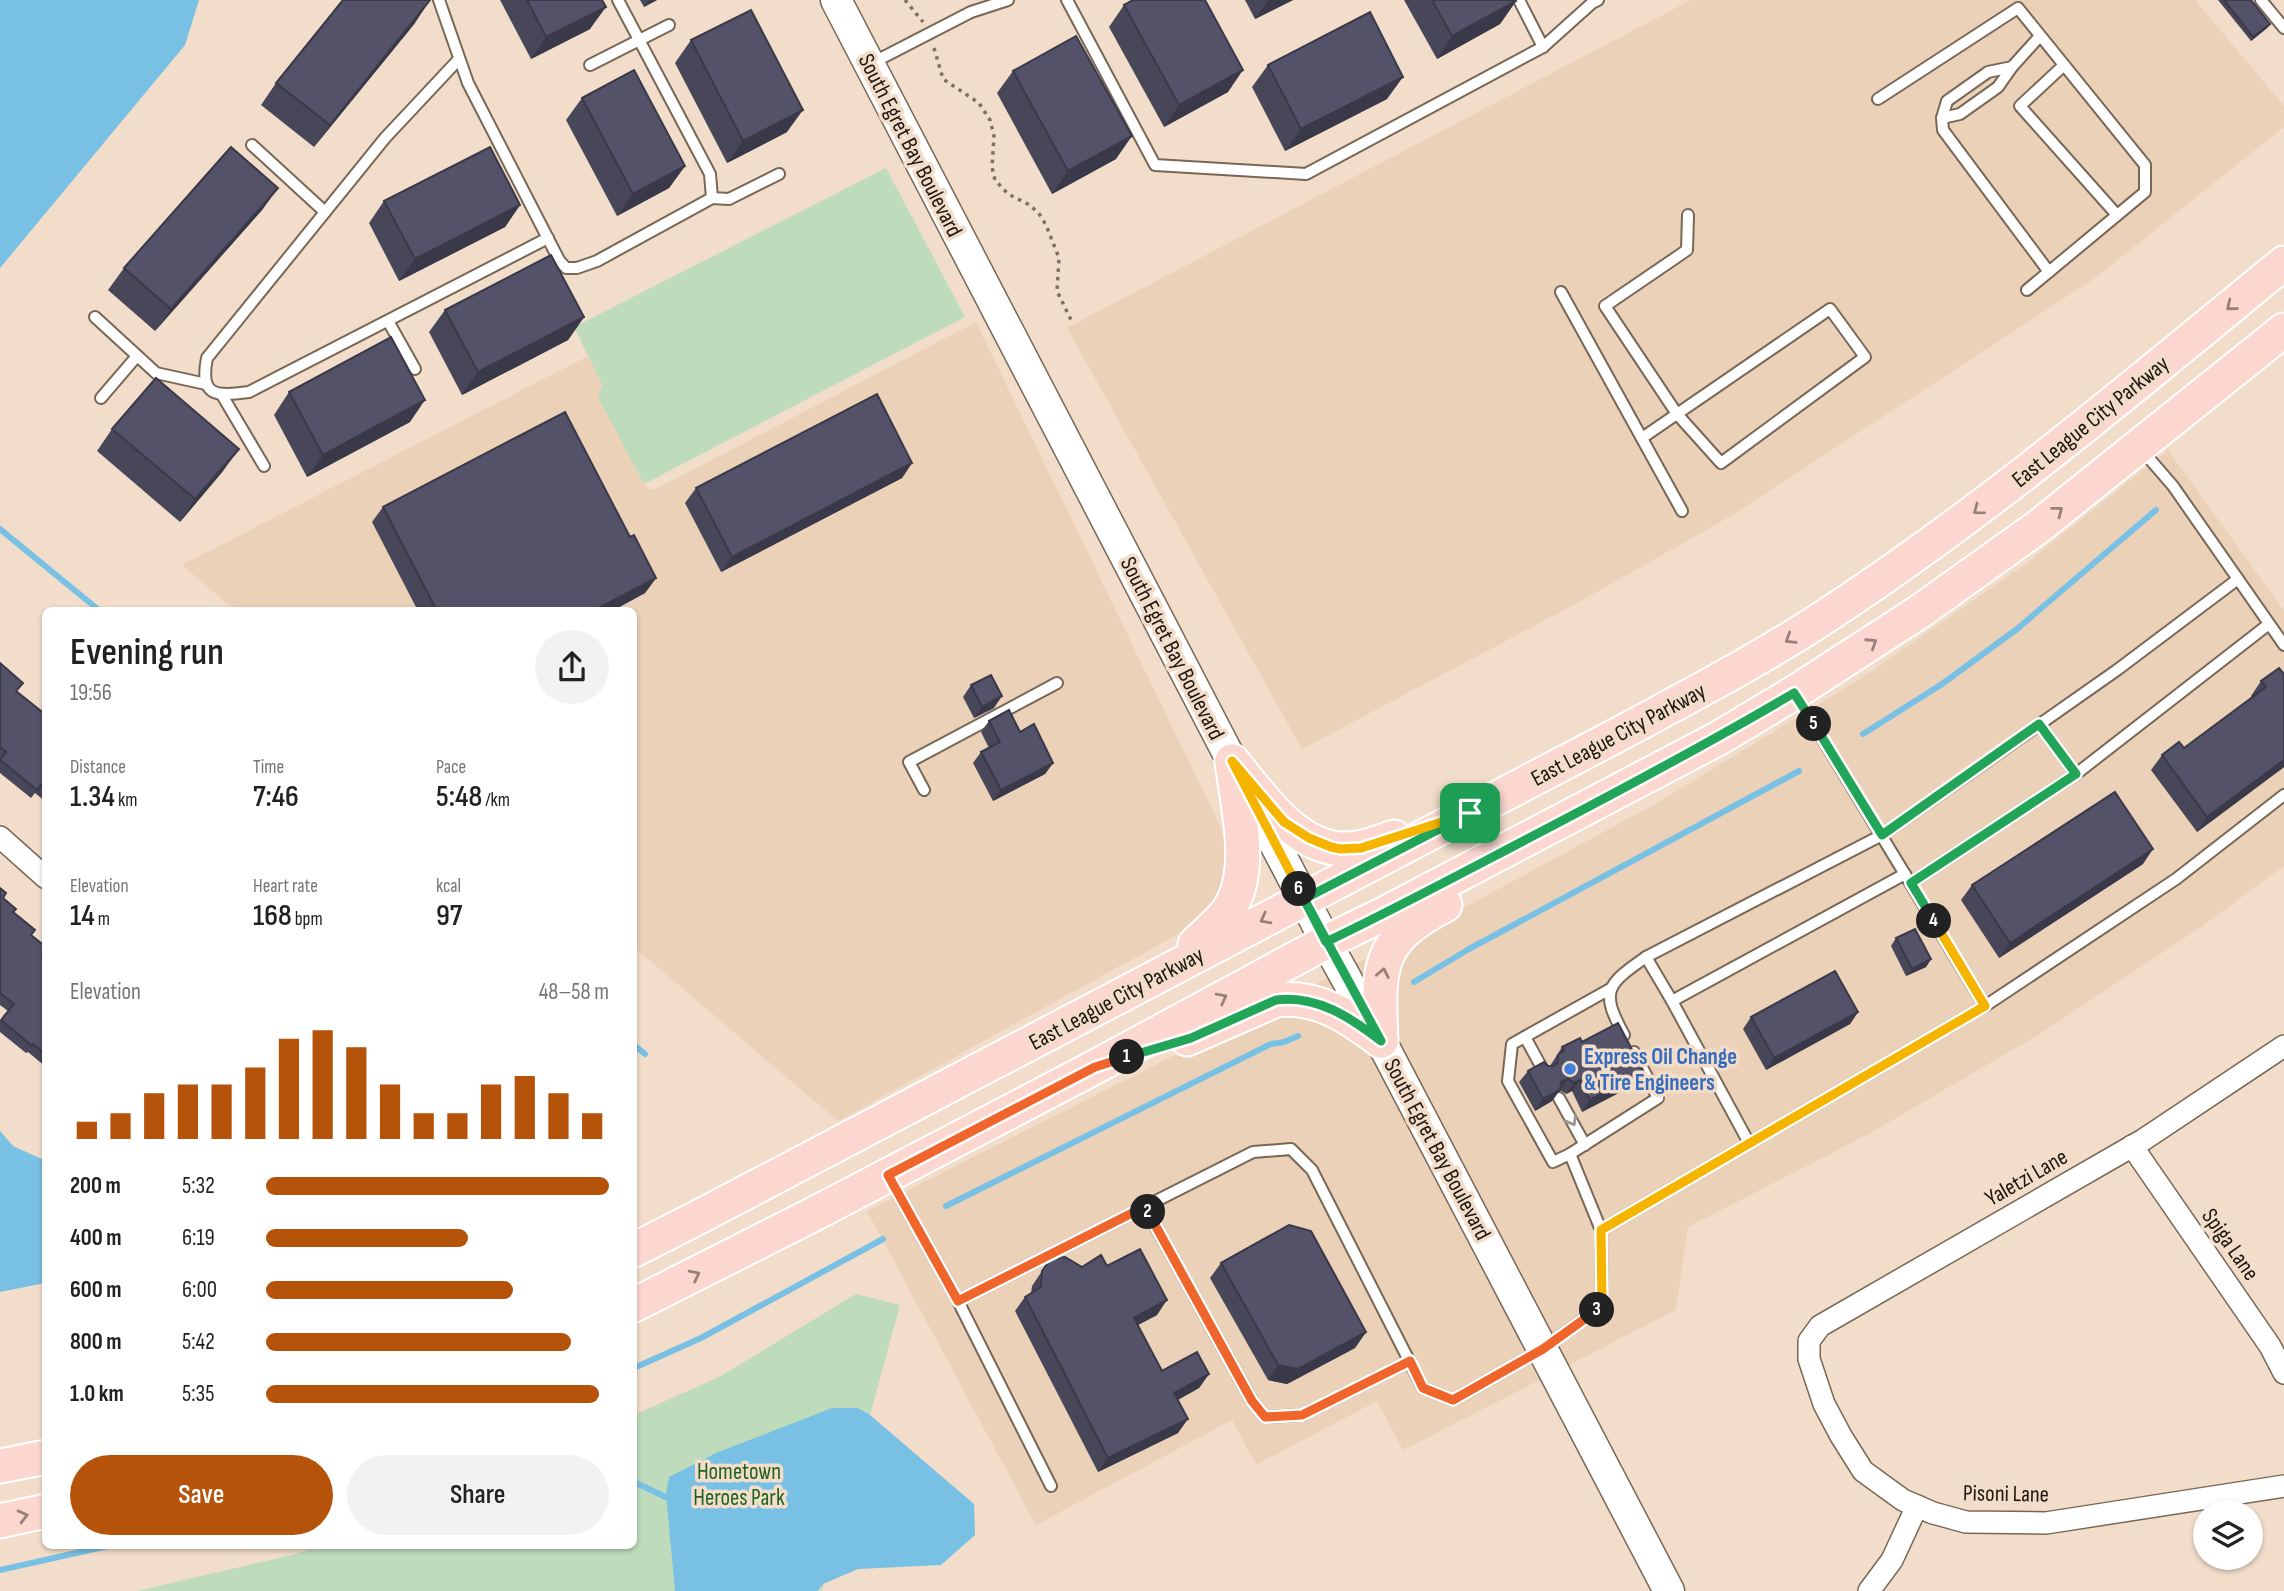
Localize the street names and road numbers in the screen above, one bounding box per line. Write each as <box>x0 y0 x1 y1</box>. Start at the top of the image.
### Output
street label: South Egret Bay Boulevard <box>852 49 968 242</box>
street label: East League City Parkway <box>2006 350 2175 494</box>
street label: South Egret Bay Boulevard <box>1114 552 1230 745</box>
street label: East League City Parkway <box>1526 677 1711 793</box>
street label: East League City Parkway <box>1024 941 1209 1057</box>
street label: South Egret Bay Boulevard <box>1377 1054 1497 1245</box>
street label: Yaletzi Lane <box>1980 1143 2073 1213</box>
street label: Spiga Lane <box>2195 1203 2265 1286</box>
street label: Pisoni Lane <box>1963 1479 2049 1509</box>

